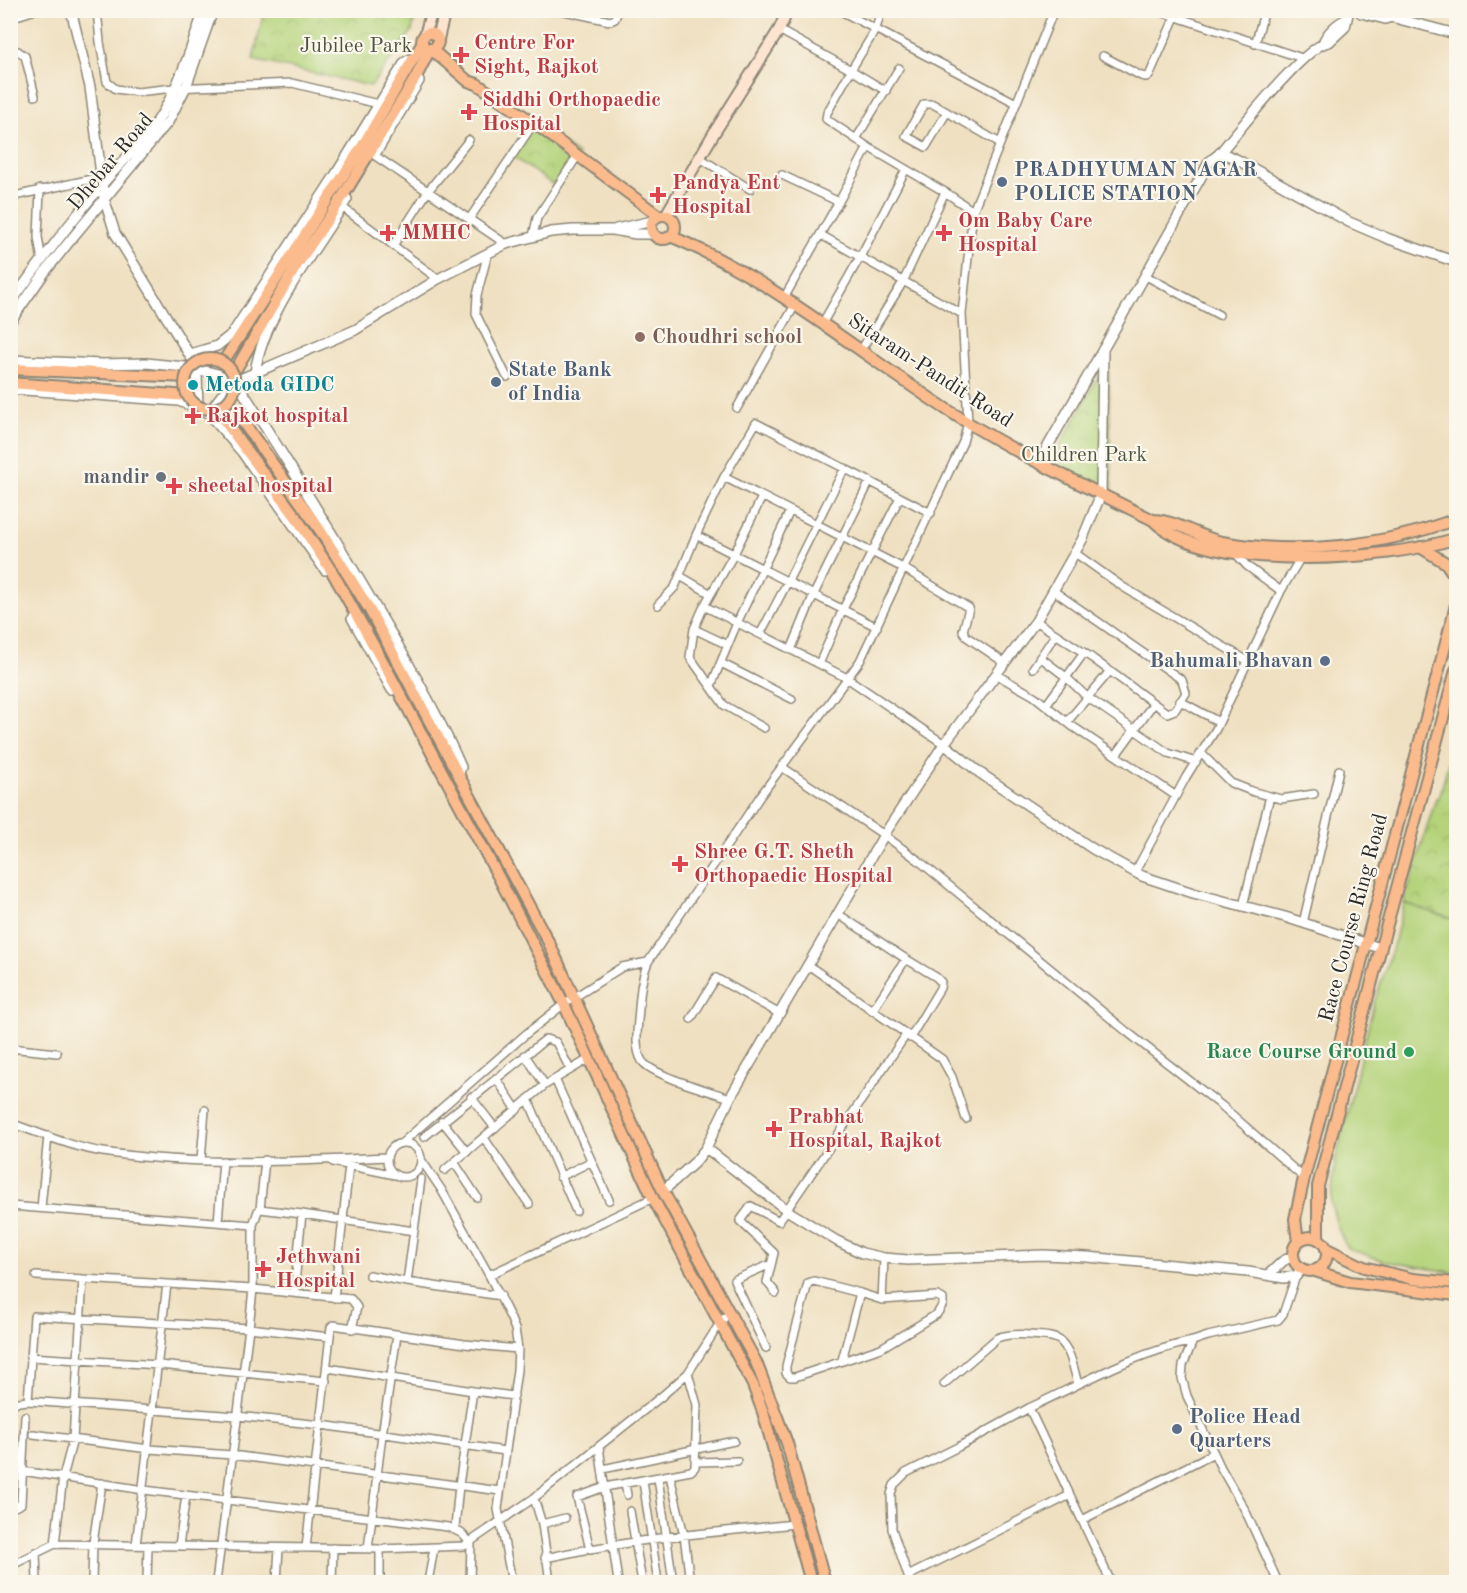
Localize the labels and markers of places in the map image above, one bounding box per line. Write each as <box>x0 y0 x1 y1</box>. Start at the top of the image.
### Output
place label: Centre For Sight, Rajkot <box>474 33 599 78</box>
marker: Centre For Sight, Rajkot <box>452 46 470 64</box>
place label: Siddhi Orthopaedic Hospital <box>482 90 661 135</box>
marker: Siddhi Orthopaedic Hospital <box>460 103 478 121</box>
place label: PRADHYUMAN NAGAR POLICE STATION <box>1014 160 1257 205</box>
place label: Pandya Ent Hospital <box>672 173 780 218</box>
marker: PRADHYUMAN NAGAR POLICE STATION <box>995 175 1009 189</box>
marker: Pandya Ent Hospital <box>649 186 667 204</box>
place label: Om Baby Care Hospital <box>958 211 1093 256</box>
place label: MMHC <box>402 223 471 244</box>
marker: MMHC <box>379 224 397 242</box>
marker: Om Baby Care Hospital <box>935 224 953 242</box>
place label: Choudhri school <box>652 327 802 348</box>
marker: Choudhri school <box>633 330 647 344</box>
place label: State Bank of India <box>508 360 612 405</box>
place label: Metoda GIDC <box>205 375 334 396</box>
marker: State Bank of India <box>489 375 503 389</box>
marker: Metoda GIDC <box>186 378 200 392</box>
place label: Rajkot hospital <box>206 406 348 427</box>
marker: Rajkot hospital <box>184 407 202 425</box>
place label: mandir <box>83 467 149 488</box>
marker: mandir <box>154 470 168 484</box>
place label: sheetal hospital <box>188 476 333 497</box>
marker: sheetal hospital <box>165 477 183 495</box>
place label: Bahumali Bhavan <box>1149 651 1313 672</box>
marker: Bahumali Bhavan <box>1318 654 1332 668</box>
place label: Shree G.T. Sheth Orthopaedic Hospital <box>694 842 893 887</box>
marker: Shree G.T. Sheth Orthopaedic Hospital <box>671 855 689 873</box>
place label: Race Course Ground <box>1206 1042 1397 1063</box>
marker: Race Course Ground <box>1402 1045 1416 1059</box>
place label: Prabhat Hospital, Rajkot <box>788 1107 942 1152</box>
marker: Prabhat Hospital, Rajkot <box>765 1120 783 1138</box>
place label: Jethwani Hospital <box>276 1247 361 1292</box>
marker: Jethwani Hospital <box>254 1260 272 1278</box>
place label: Police Head Quarters <box>1189 1407 1301 1452</box>
marker: Police Head Quarters <box>1170 1422 1184 1436</box>

